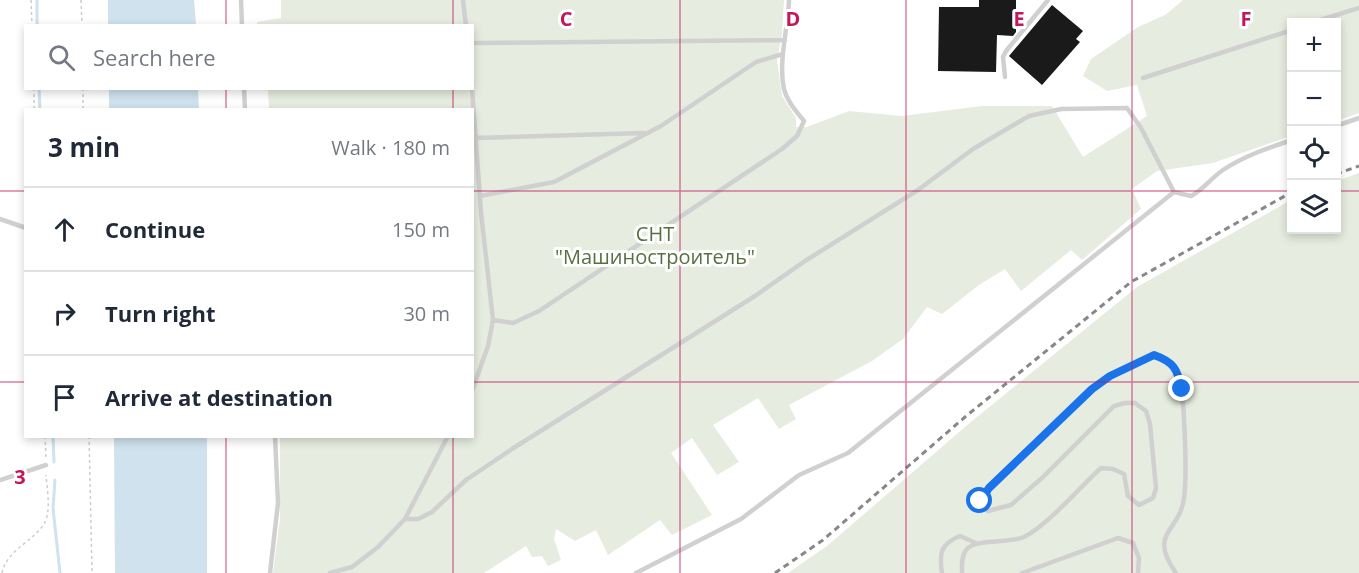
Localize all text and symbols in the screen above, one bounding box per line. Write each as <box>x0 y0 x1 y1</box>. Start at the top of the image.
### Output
text: C <box>560 5 573 32</box>
text: D <box>786 5 800 32</box>
text: E <box>1013 5 1025 32</box>
text: F <box>1241 5 1251 32</box>
map controls <box>1287 18 1341 234</box>
button: + <box>1287 18 1341 72</box>
search box <box>24 24 474 90</box>
icon: search <box>45 41 78 74</box>
text: Search here <box>93 42 216 72</box>
button: − <box>1287 72 1341 126</box>
button: locate <box>1287 126 1341 180</box>
text: 3 min <box>48 129 120 165</box>
text: Walk · 180 m <box>331 134 450 161</box>
button: layers <box>1287 180 1341 234</box>
icon: ahead <box>48 213 81 246</box>
text: Continue <box>105 214 205 244</box>
text: 150 m <box>392 216 450 243</box>
park label: СНТ "Машиностроитель" <box>555 220 755 270</box>
icon: right <box>48 297 81 330</box>
text: Turn right <box>105 298 216 328</box>
text: 30 m <box>403 300 450 327</box>
route end <box>1168 375 1194 401</box>
icon: arrive <box>48 381 81 414</box>
text: Arrive at destination <box>105 382 333 412</box>
text: 3 <box>14 463 26 490</box>
route start <box>966 487 992 513</box>

